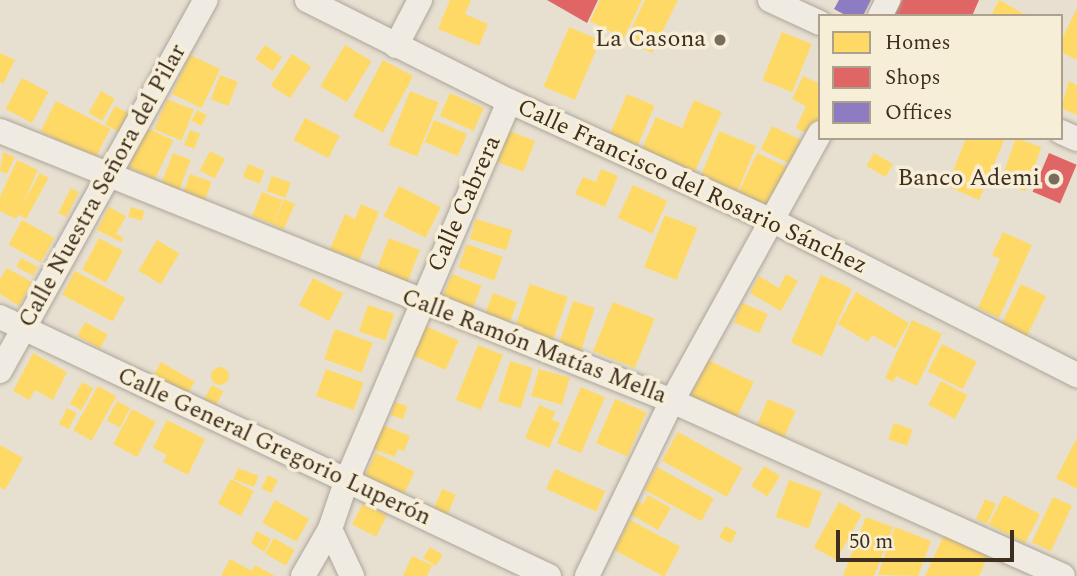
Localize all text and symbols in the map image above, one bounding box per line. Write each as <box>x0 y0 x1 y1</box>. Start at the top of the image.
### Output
legend <box>818 14 1063 140</box>
place label: La Casona <box>595 26 706 54</box>
text: Homes <box>885 27 951 59</box>
marker: La Casona <box>712 32 728 48</box>
street label: Calle Nuestra Señora del Pilar <box>13 39 193 333</box>
text: Shops <box>885 62 941 94</box>
street label: Calle Francisco del Rosario Sánchez <box>513 93 871 281</box>
text: Offices <box>885 97 952 129</box>
street label: Calle Cabrera <box>422 132 508 276</box>
place label: Banco Ademi <box>897 165 1040 193</box>
marker: Banco Ademi <box>1046 171 1062 187</box>
street label: Calle Ramón Matías Mella <box>397 283 671 411</box>
street label: Calle General Gregorio Luperón <box>113 362 435 532</box>
scale bar <box>839 516 1018 560</box>
text: 50 m <box>849 526 893 558</box>

